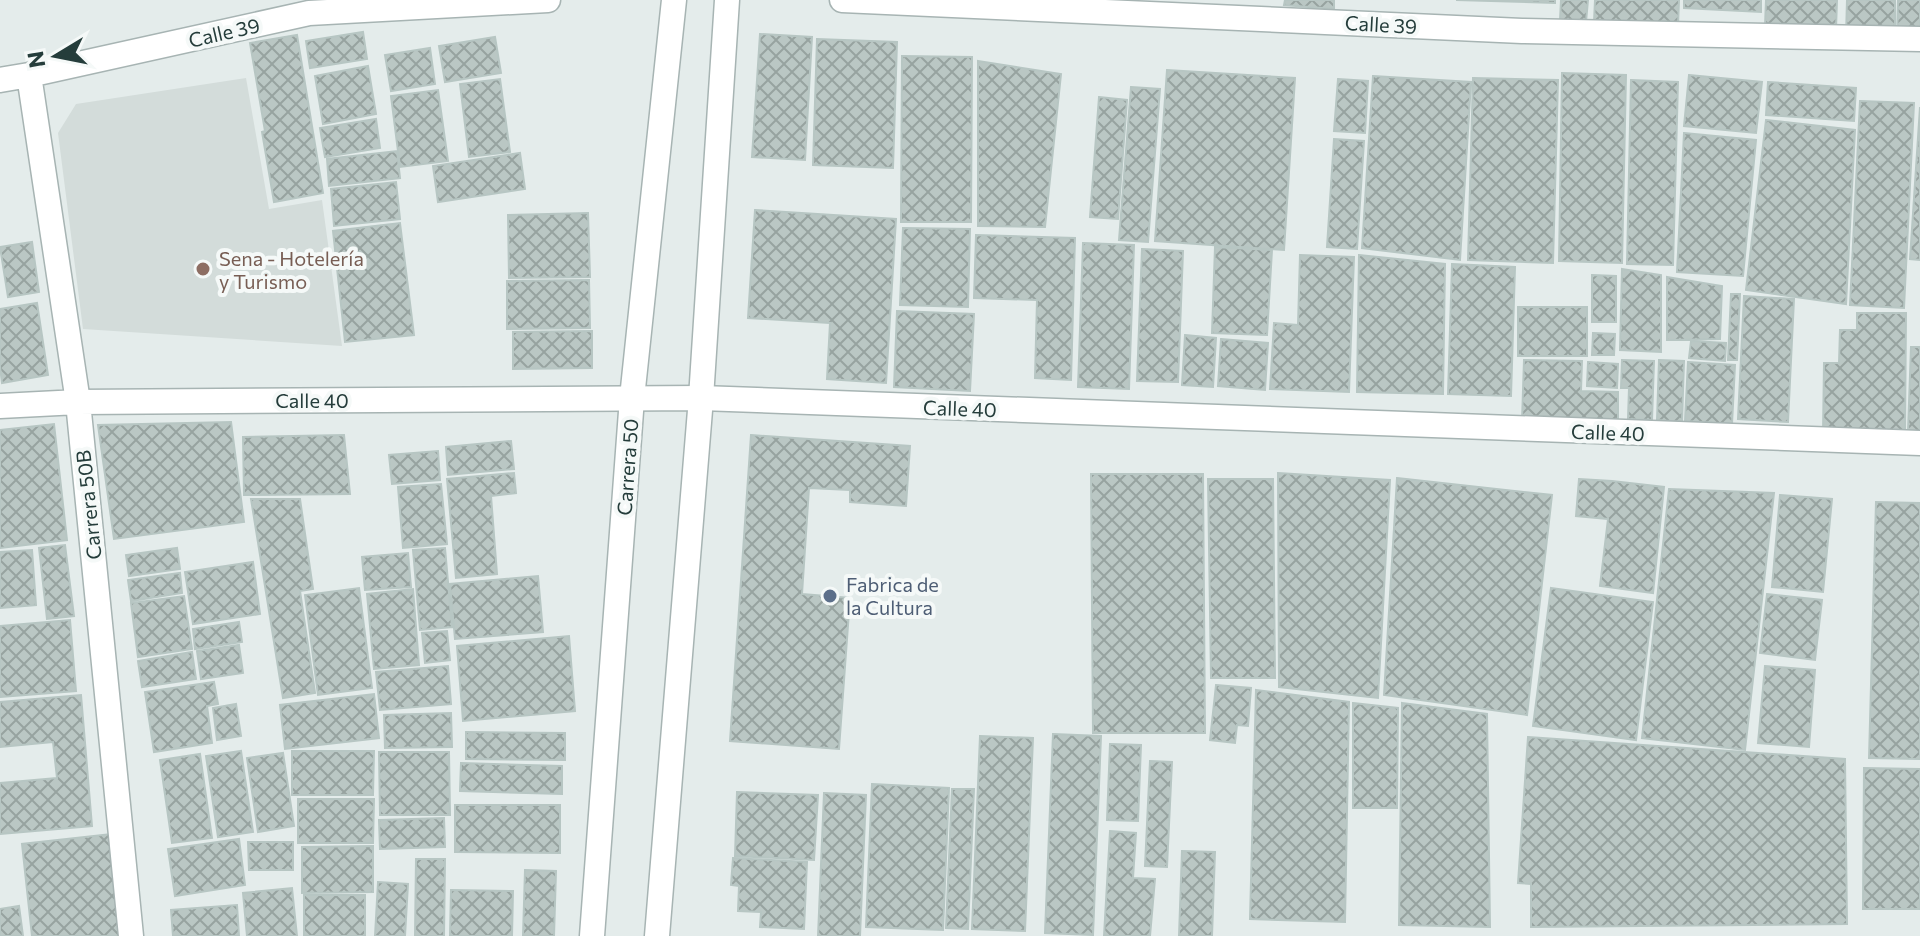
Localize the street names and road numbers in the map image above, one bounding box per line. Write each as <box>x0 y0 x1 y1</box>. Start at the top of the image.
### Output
street label: Calle 39 <box>1344 10 1418 38</box>
street label: Calle 39 <box>186 12 262 52</box>
street label: Calle 40 <box>275 388 349 412</box>
street label: Calle 40 <box>923 395 997 421</box>
street label: Carrera 50 <box>612 418 642 516</box>
street label: Calle 40 <box>1571 419 1645 445</box>
street label: Carrera 50B <box>70 449 106 561</box>

